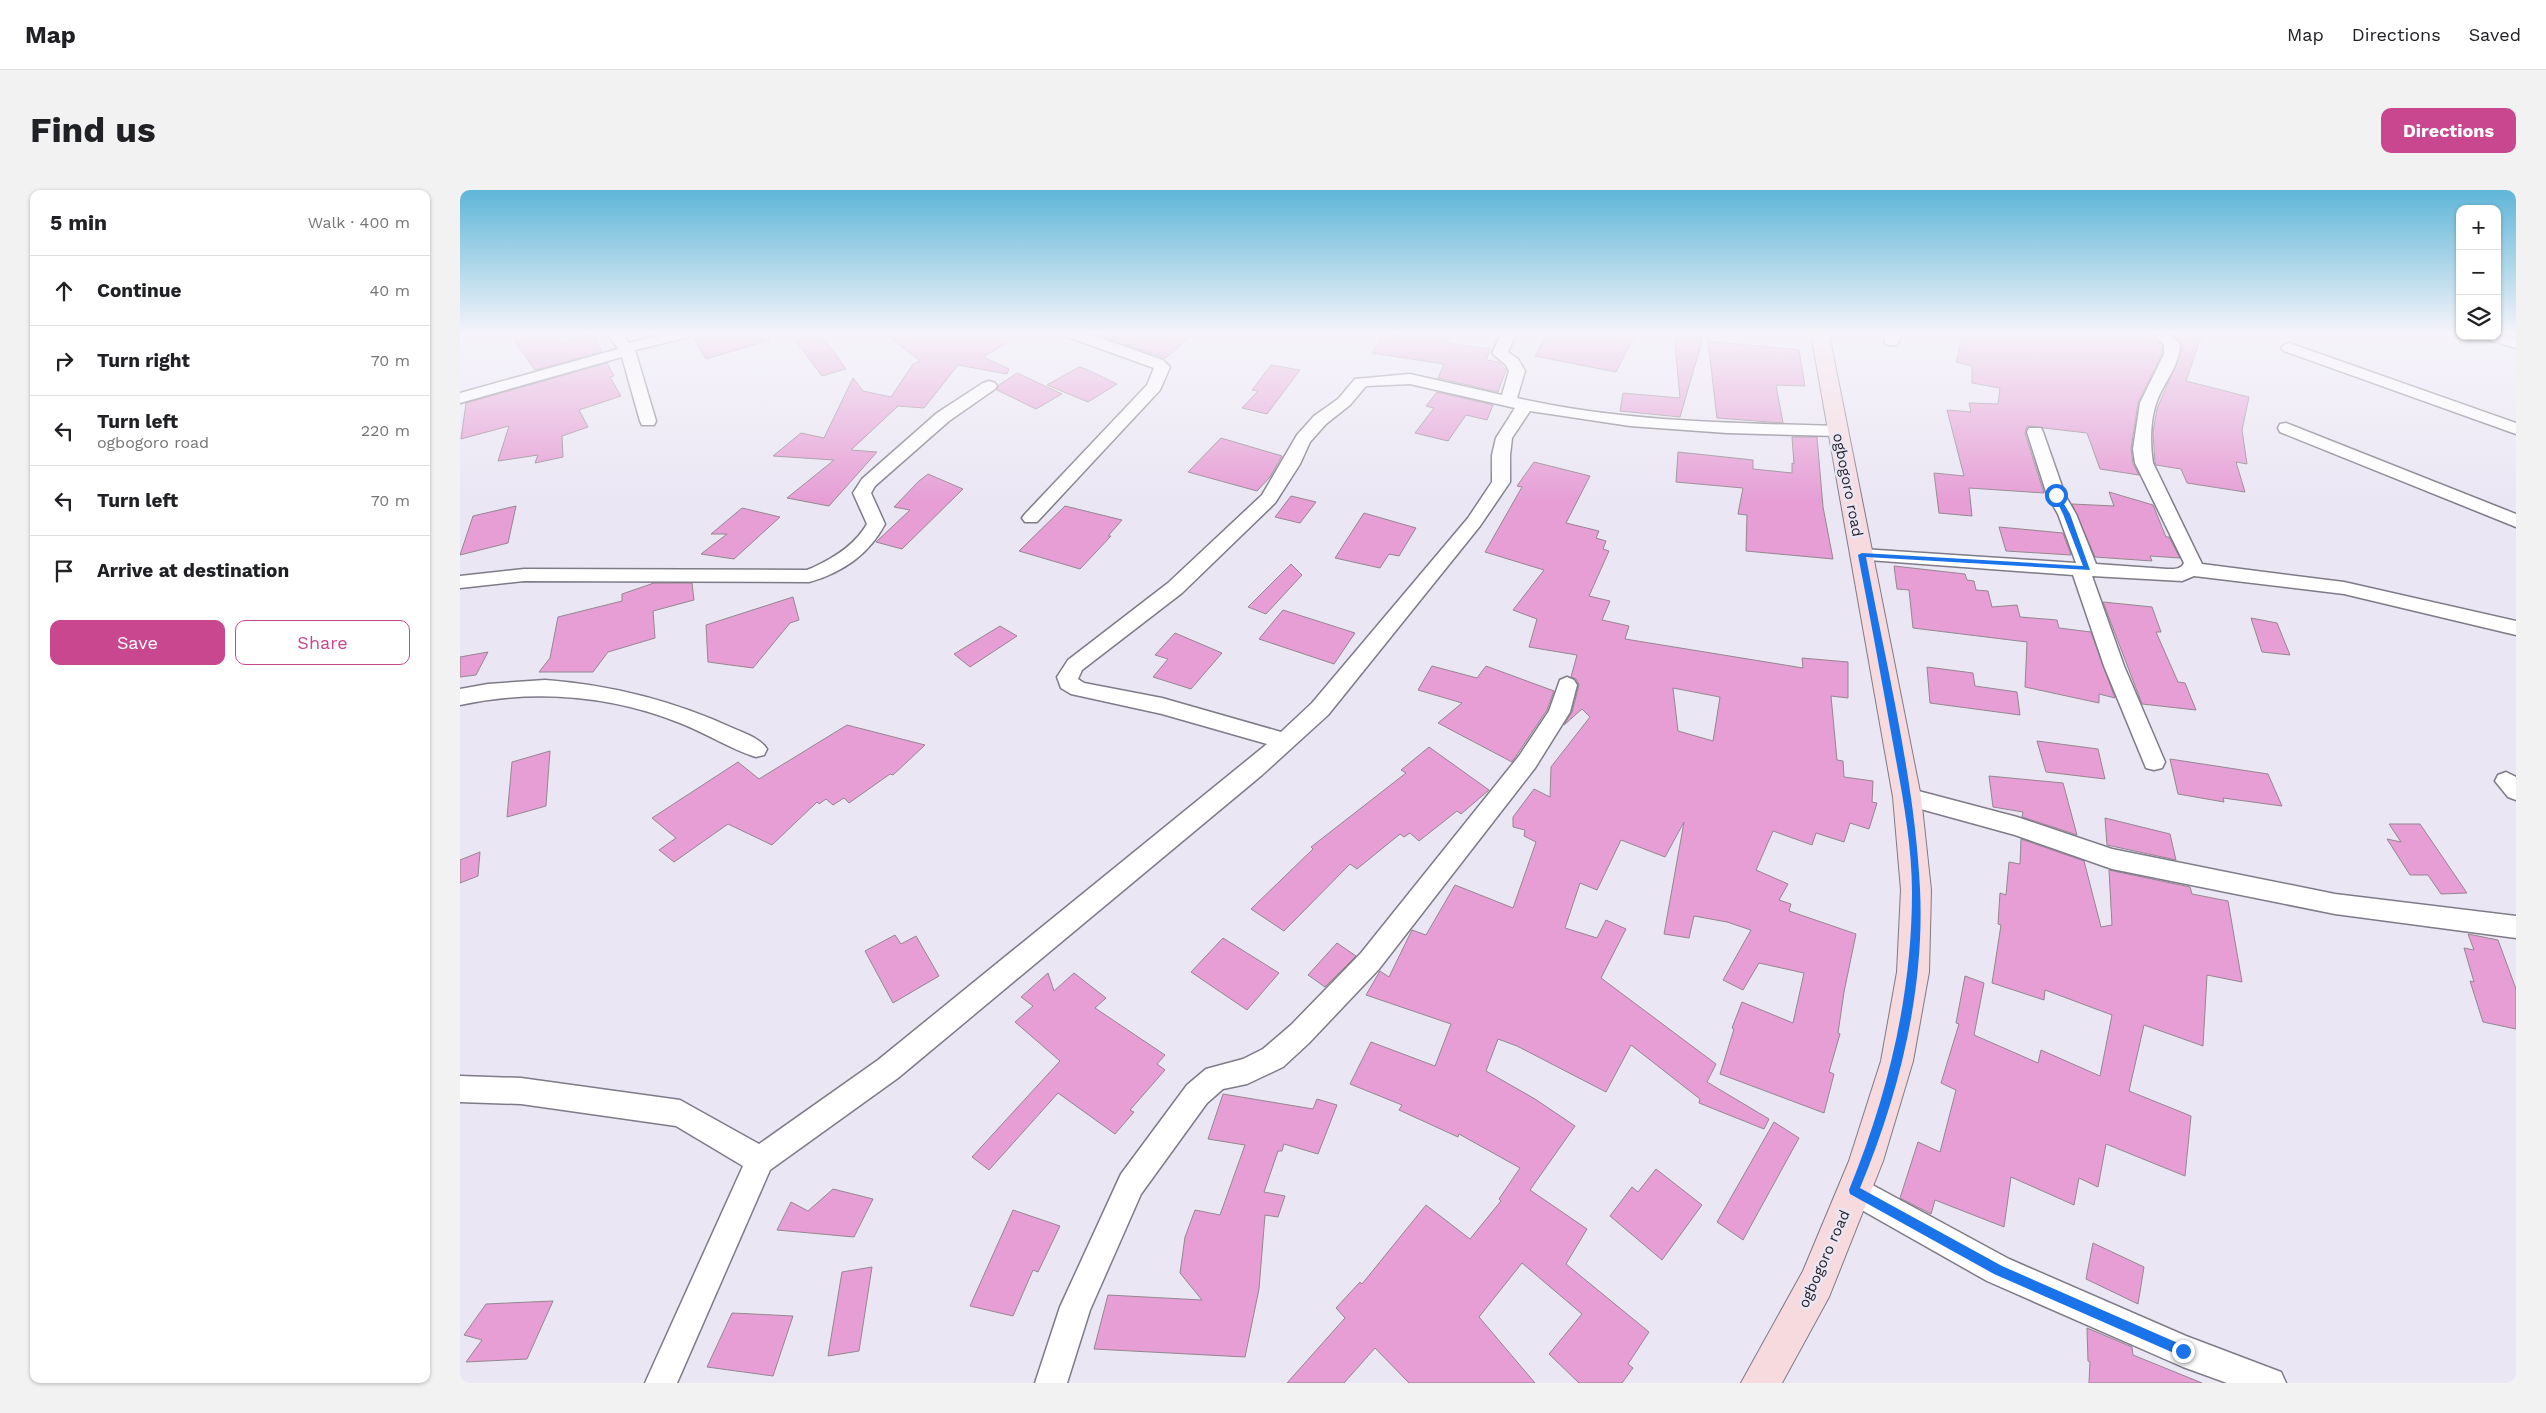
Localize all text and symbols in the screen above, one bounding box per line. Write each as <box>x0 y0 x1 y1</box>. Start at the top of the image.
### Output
text: Map <box>25 21 76 49</box>
text: Map <box>2287 24 2324 45</box>
text: Directions <box>2352 24 2441 45</box>
text: Saved <box>2469 24 2521 45</box>
button: Directions <box>2381 108 2516 153</box>
text: Find us <box>30 109 156 151</box>
map controls <box>2456 205 2501 340</box>
button: + <box>2456 205 2501 250</box>
text: 5 min <box>50 210 107 235</box>
text: Walk · 400 m <box>308 213 410 232</box>
button: − <box>2456 250 2501 295</box>
icon: ahead <box>50 277 78 305</box>
text: Continue <box>97 279 181 302</box>
text: 40 m <box>370 281 410 300</box>
button: layers <box>2456 295 2501 340</box>
icon: right <box>50 347 78 375</box>
text: Turn right <box>97 349 190 372</box>
text: 70 m <box>371 351 410 370</box>
text: Turn left <box>97 410 178 433</box>
icon: left <box>50 417 78 445</box>
text: 220 m <box>361 421 410 440</box>
street label: ogbogoro road <box>1829 432 1867 538</box>
text: ogbogoro road <box>97 433 209 452</box>
route start <box>2045 484 2068 507</box>
icon: left <box>50 487 78 515</box>
text: Turn left <box>97 489 178 512</box>
text: 70 m <box>371 491 410 510</box>
icon: arrive <box>50 557 78 585</box>
text: Arrive at destination <box>97 559 289 582</box>
button: Save <box>50 620 225 665</box>
button: Share <box>235 620 410 665</box>
street label: ogbogoro road <box>1794 1207 1854 1311</box>
route end <box>2172 1340 2195 1363</box>

